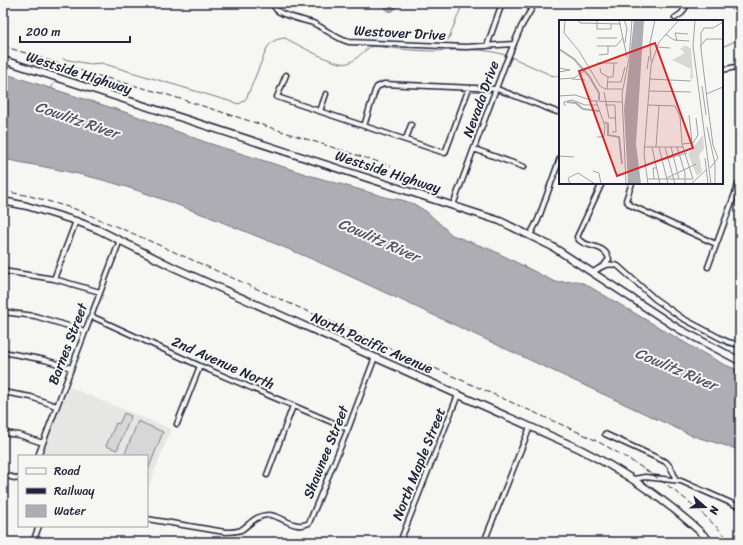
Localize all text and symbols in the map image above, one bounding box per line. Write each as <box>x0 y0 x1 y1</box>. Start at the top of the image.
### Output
scale bar <box>20 18 130 44</box>
street label: Westover Drive <box>353 18 447 48</box>
inset map <box>559 20 723 184</box>
text: 200 m <box>26 21 60 43</box>
street label: Westside Highway <box>23 44 136 102</box>
street label: Nevada Drive <box>456 57 506 141</box>
water label: Cowlitz River <box>32 94 125 147</box>
street label: Westside Highway <box>332 143 445 201</box>
water label: Cowlitz River <box>334 210 427 271</box>
street label: Barnes Street <box>41 298 96 389</box>
street label: North Pacific Avenue <box>307 305 437 381</box>
street label: 2nd Avenue North <box>167 329 279 397</box>
water label: Cowlitz River <box>631 340 724 399</box>
street label: Shawnee Street <box>296 400 357 502</box>
street label: North Maple Street <box>385 404 453 524</box>
legend <box>18 455 148 527</box>
text: Road <box>54 460 81 482</box>
text: Railway <box>54 480 95 502</box>
north arrow <box>685 487 725 527</box>
text: Water <box>54 500 87 522</box>
text: N <box>704 502 725 517</box>

